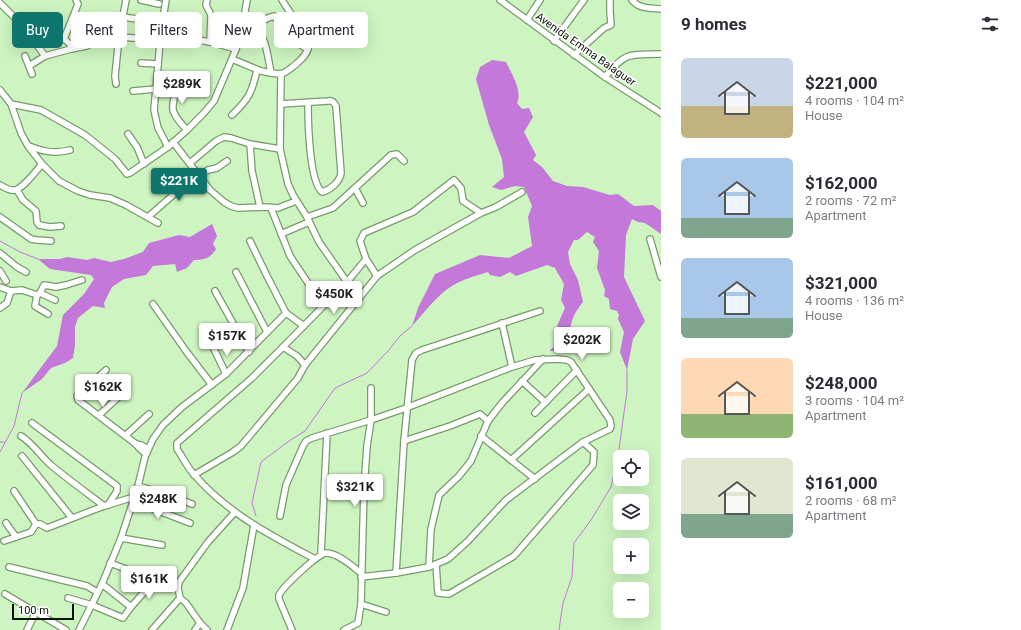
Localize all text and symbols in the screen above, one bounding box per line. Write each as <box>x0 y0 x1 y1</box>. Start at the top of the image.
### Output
street label: Avenida Emma Balaguer <box>533 10 638 89</box>
chip: Buy <box>12 12 63 48</box>
chip: Rent <box>71 12 127 48</box>
chip: Filters <box>135 12 202 48</box>
chip: New <box>210 12 266 48</box>
chip: Apartment <box>274 12 368 48</box>
icon: filters <box>979 13 1001 35</box>
text: 9 homes <box>681 14 747 34</box>
pin: $289K <box>154 71 210 105</box>
text: $221,000 <box>805 73 877 93</box>
icon: home <box>713 74 761 122</box>
text: $289K <box>163 76 201 91</box>
text: 4 rooms · 104 m² <box>805 93 904 108</box>
text: House <box>805 108 842 123</box>
pin: $221K <box>151 168 207 202</box>
text: $221K <box>160 173 198 188</box>
text: $162,000 <box>805 173 877 193</box>
icon: home <box>713 174 761 222</box>
text: 2 rooms · 72 m² <box>805 193 897 208</box>
text: Apartment <box>805 208 867 223</box>
text: $321,000 <box>805 273 877 293</box>
icon: home <box>713 274 761 322</box>
pin: $450K <box>306 281 362 315</box>
text: $450K <box>315 286 353 301</box>
text: 4 rooms · 136 m² <box>805 293 904 308</box>
text: House <box>805 308 842 323</box>
pin: $157K <box>199 323 255 357</box>
pin: $202K <box>554 327 610 361</box>
text: $157K <box>208 328 246 343</box>
text: $202K <box>563 332 601 347</box>
text: $248,000 <box>805 373 877 393</box>
pin: $162K <box>75 374 131 408</box>
icon: home <box>713 374 761 422</box>
text: $162K <box>84 379 122 394</box>
text: 3 rooms · 104 m² <box>805 393 904 408</box>
text: Apartment <box>805 408 867 423</box>
map controls <box>613 450 649 618</box>
button: locate <box>613 450 649 486</box>
text: $161,000 <box>805 473 877 493</box>
pin: $321K <box>327 474 383 508</box>
icon: home <box>713 474 761 522</box>
text: $321K <box>336 479 374 494</box>
pin: $248K <box>130 486 186 520</box>
text: $248K <box>139 491 177 506</box>
text: 2 rooms · 68 m² <box>805 493 897 508</box>
button: layers <box>613 494 649 530</box>
text: Apartment <box>805 508 867 523</box>
button: + <box>613 538 649 574</box>
pin: $161K <box>121 566 177 600</box>
text: $161K <box>130 571 168 586</box>
button: − <box>613 582 649 618</box>
scale bar <box>12 602 74 621</box>
text: 100 m <box>18 604 49 617</box>

